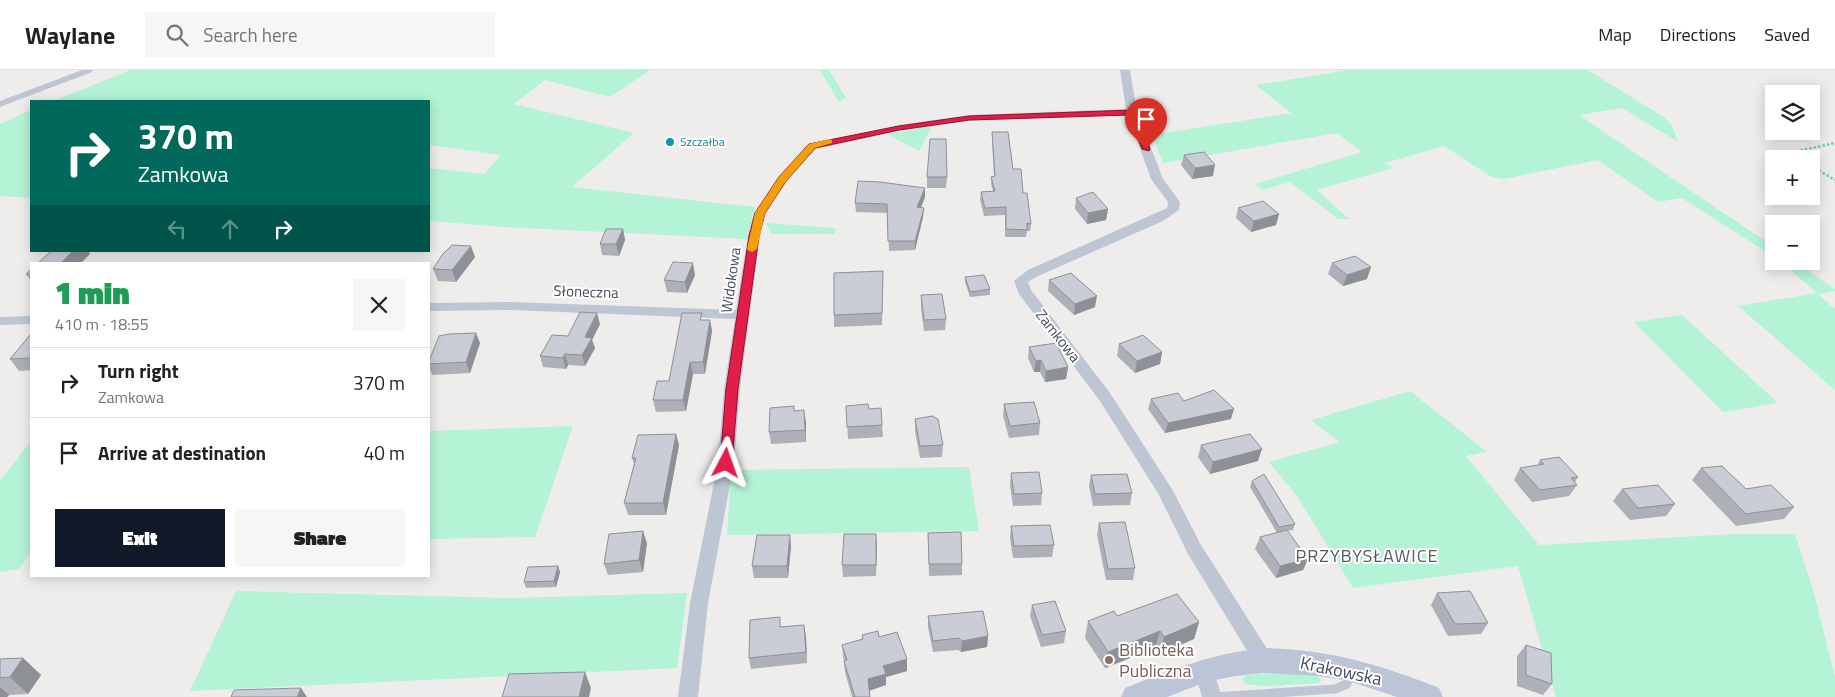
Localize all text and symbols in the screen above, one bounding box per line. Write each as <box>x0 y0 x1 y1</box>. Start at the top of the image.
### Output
search box <box>145 12 495 57</box>
text: Waylane <box>25 17 115 53</box>
text: Search here <box>203 20 298 49</box>
icon: search <box>163 21 191 49</box>
text: Map <box>1598 21 1632 48</box>
text: Directions <box>1660 21 1736 48</box>
text: Saved <box>1764 21 1810 48</box>
map controls <box>1765 85 1820 270</box>
button: layers <box>1765 85 1820 140</box>
pin <box>1125 98 1167 149</box>
icon: arrive <box>1132 105 1160 133</box>
text: 370 m <box>138 109 234 163</box>
icon: right <box>55 120 120 185</box>
place label: Szczałba <box>680 132 725 151</box>
marker: Szczałba <box>664 136 676 148</box>
button: + <box>1765 150 1820 205</box>
text: Zamkowa <box>138 157 229 191</box>
icon: left <box>163 215 191 243</box>
icon: ahead <box>216 215 244 243</box>
icon: right <box>269 215 297 243</box>
button: − <box>1765 215 1820 270</box>
street label: Widokowa <box>715 245 747 314</box>
text: 1 min <box>55 270 130 316</box>
button: close <box>353 279 405 331</box>
street label: Słoneczna <box>553 279 620 304</box>
street label: Zamkowa <box>1030 304 1087 367</box>
text: 410 m · 18:55 <box>55 312 149 336</box>
text: Turn right <box>98 356 179 385</box>
text: 370 m <box>353 368 405 397</box>
icon: right <box>55 369 83 397</box>
text: Zamkowa <box>98 385 164 409</box>
position arrow <box>699 436 751 488</box>
text: Arrive at destination <box>98 438 266 467</box>
text: 40 m <box>364 438 405 467</box>
icon: arrive <box>55 439 83 467</box>
button: Exit <box>55 509 225 567</box>
button: Share <box>235 509 405 567</box>
district label: PRZYBYSŁAWICE <box>1296 542 1439 569</box>
place label: Biblioteka Publiczna <box>1119 636 1194 684</box>
street label: Krakowska <box>1298 649 1384 692</box>
marker: Biblioteka Publiczna <box>1103 654 1115 666</box>

